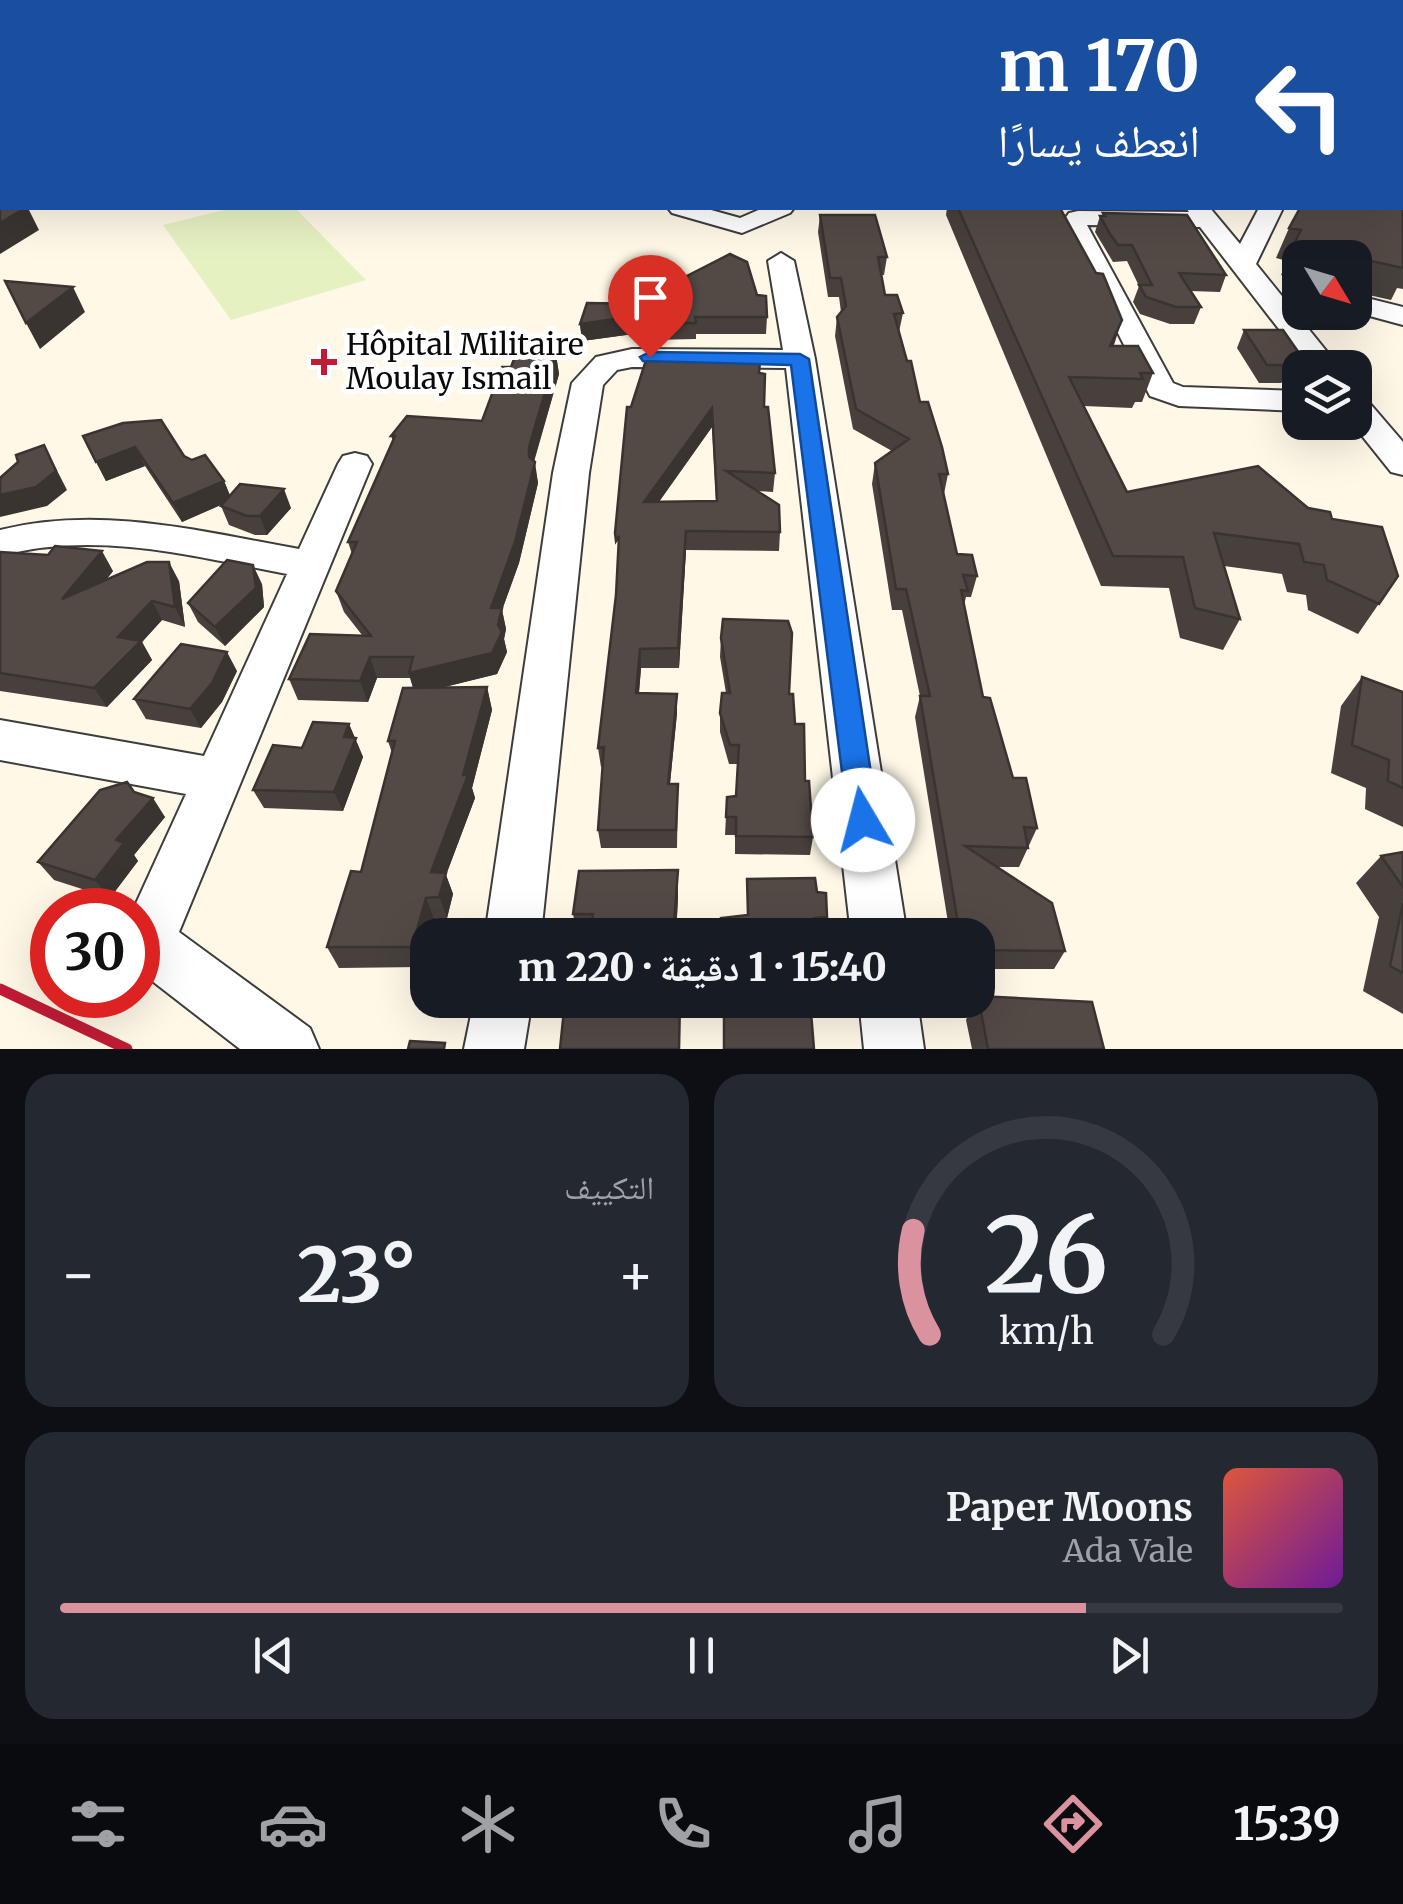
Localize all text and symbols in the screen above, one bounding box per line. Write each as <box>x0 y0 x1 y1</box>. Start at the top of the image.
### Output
text: 170 m <box>999 22 1200 110</box>
icon: left <box>1235 40 1365 170</box>
text: انعطف يسارًا <box>998 113 1200 169</box>
north arrow <box>1282 240 1372 330</box>
map controls <box>1282 240 1372 440</box>
pin <box>608 255 693 358</box>
icon: arrive <box>623 270 678 325</box>
place label: Hôpital Militaire Moulay Ismail <box>346 325 584 397</box>
marker: Hôpital Militaire Moulay Ismail <box>311 349 337 375</box>
button: layers <box>1282 350 1372 440</box>
position arrow <box>811 768 915 872</box>
speed limit sign: 30 <box>30 888 160 1018</box>
text: 15:40 · 1 دقيقة · 220 m <box>518 944 887 991</box>
text: التكييف <box>564 1168 654 1208</box>
text: 26 <box>984 1190 1108 1320</box>
text: 23° <box>297 1228 417 1322</box>
text: − <box>60 1240 97 1309</box>
text: + <box>617 1240 654 1309</box>
text: km/h <box>999 1309 1093 1354</box>
text: Paper Moons <box>946 1484 1193 1531</box>
text: Ada Vale <box>1063 1531 1193 1571</box>
icon: previous <box>246 1628 301 1683</box>
icon: pause <box>674 1628 729 1683</box>
icon: next <box>1102 1628 1157 1683</box>
icon: filters <box>63 1789 133 1859</box>
icon: car <box>258 1789 328 1859</box>
icon: climate <box>453 1789 523 1859</box>
icon: phone <box>648 1789 718 1859</box>
icon: music <box>843 1789 913 1859</box>
icon: directions <box>1038 1789 1108 1859</box>
text: 15:39 <box>1233 1796 1340 1852</box>

